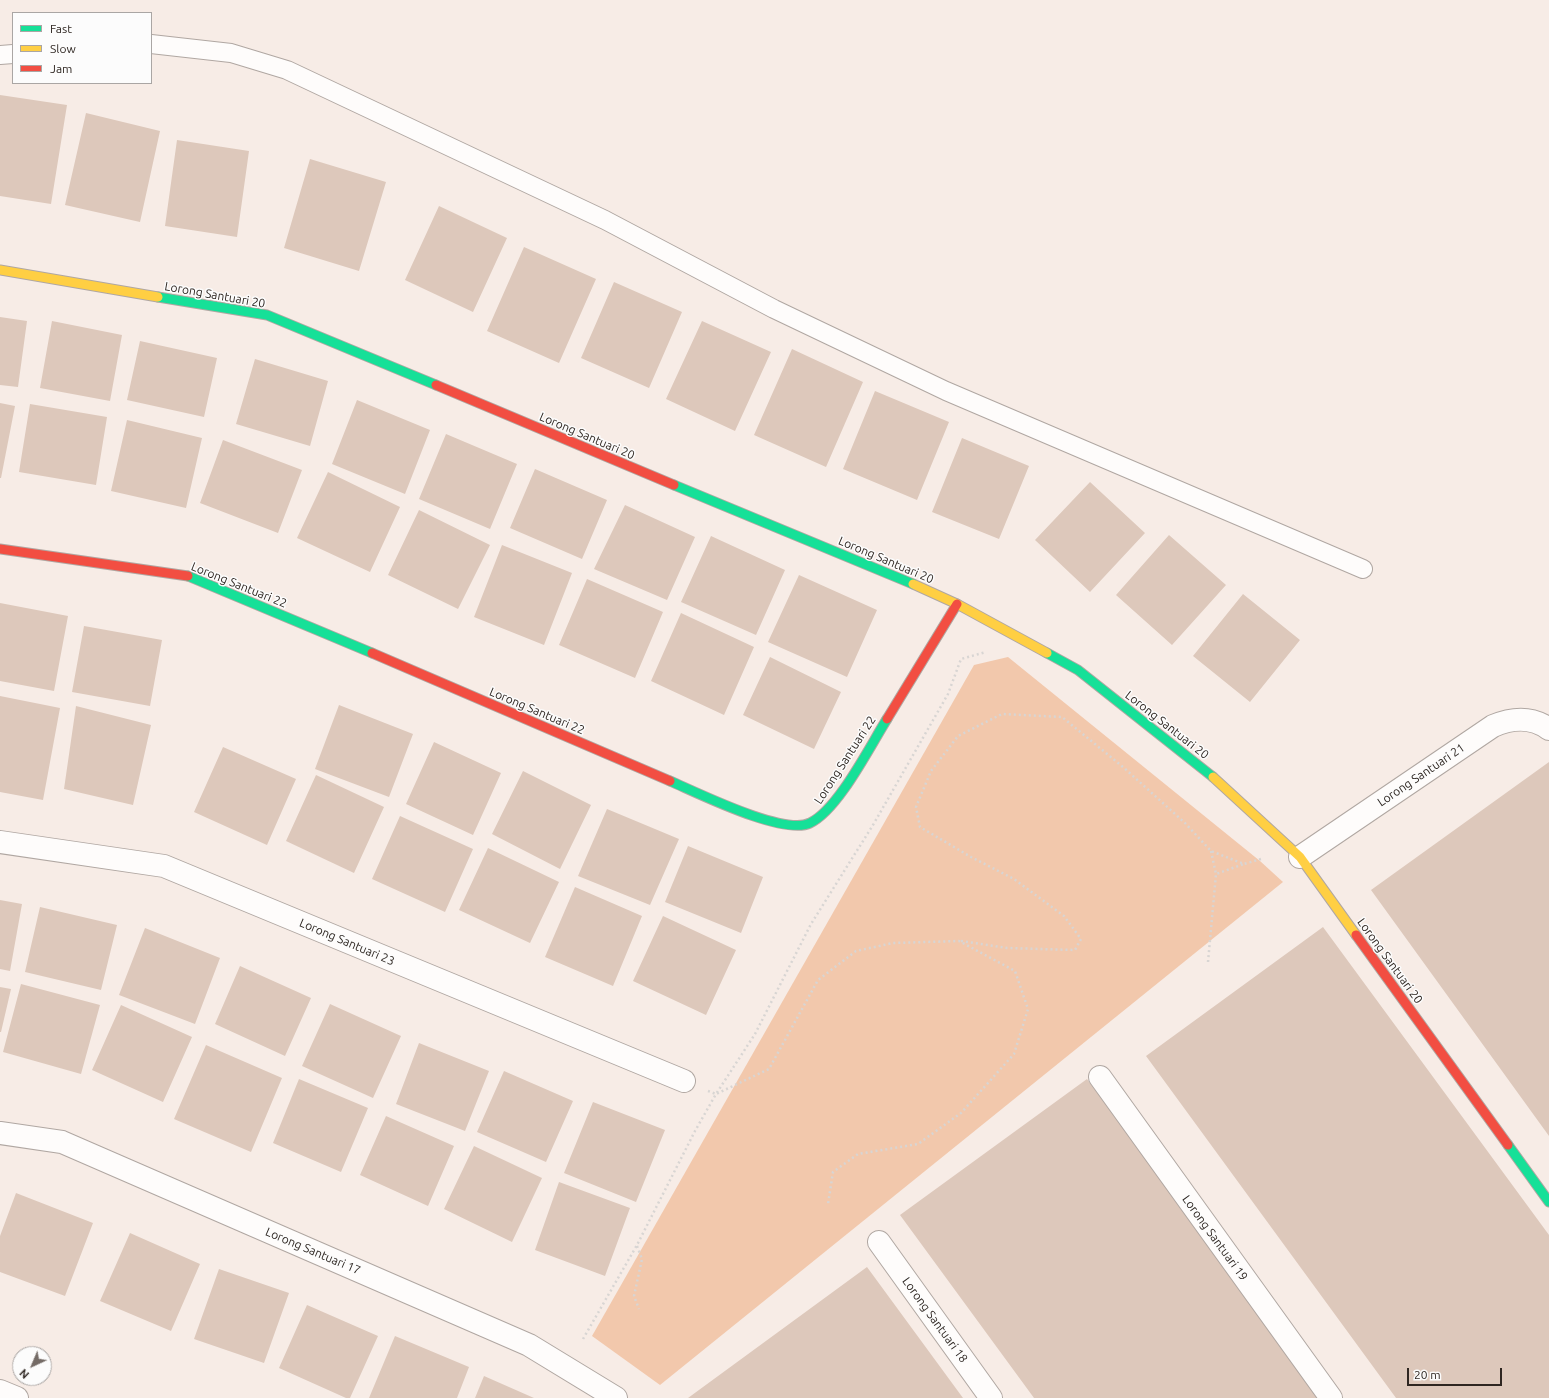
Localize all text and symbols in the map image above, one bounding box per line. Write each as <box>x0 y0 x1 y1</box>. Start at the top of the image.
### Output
legend <box>12 12 152 84</box>
text: Fast <box>50 22 72 35</box>
text: Slow <box>50 42 76 55</box>
text: Jam <box>50 62 72 75</box>
street label: Lorong Santuari 20 <box>164 279 266 311</box>
street label: Lorong Santuari 20 <box>537 409 637 463</box>
street label: Lorong Santuari 20 <box>836 533 936 587</box>
street label: Lorong Santuari 22 <box>189 559 289 611</box>
street label: Lorong Santuari 22 <box>487 684 587 738</box>
street label: Lorong Santuari 20 <box>1122 688 1212 762</box>
street label: Lorong Santuari 22 <box>811 713 879 807</box>
street label: Lorong Santuari 21 <box>1375 741 1467 809</box>
street label: Lorong Santuari 23 <box>297 915 397 969</box>
street label: Lorong Santuari 20 <box>1354 916 1426 1006</box>
street label: Lorong Santuari 19 <box>1179 1193 1251 1283</box>
street label: Lorong Santuari 17 <box>263 1224 363 1278</box>
street label: Lorong Santuari 18 <box>899 1275 971 1365</box>
north arrow <box>12 1346 52 1386</box>
scale bar <box>1409 1360 1504 1386</box>
text: N <box>17 1367 31 1381</box>
text: 20 m <box>1414 1368 1441 1381</box>

